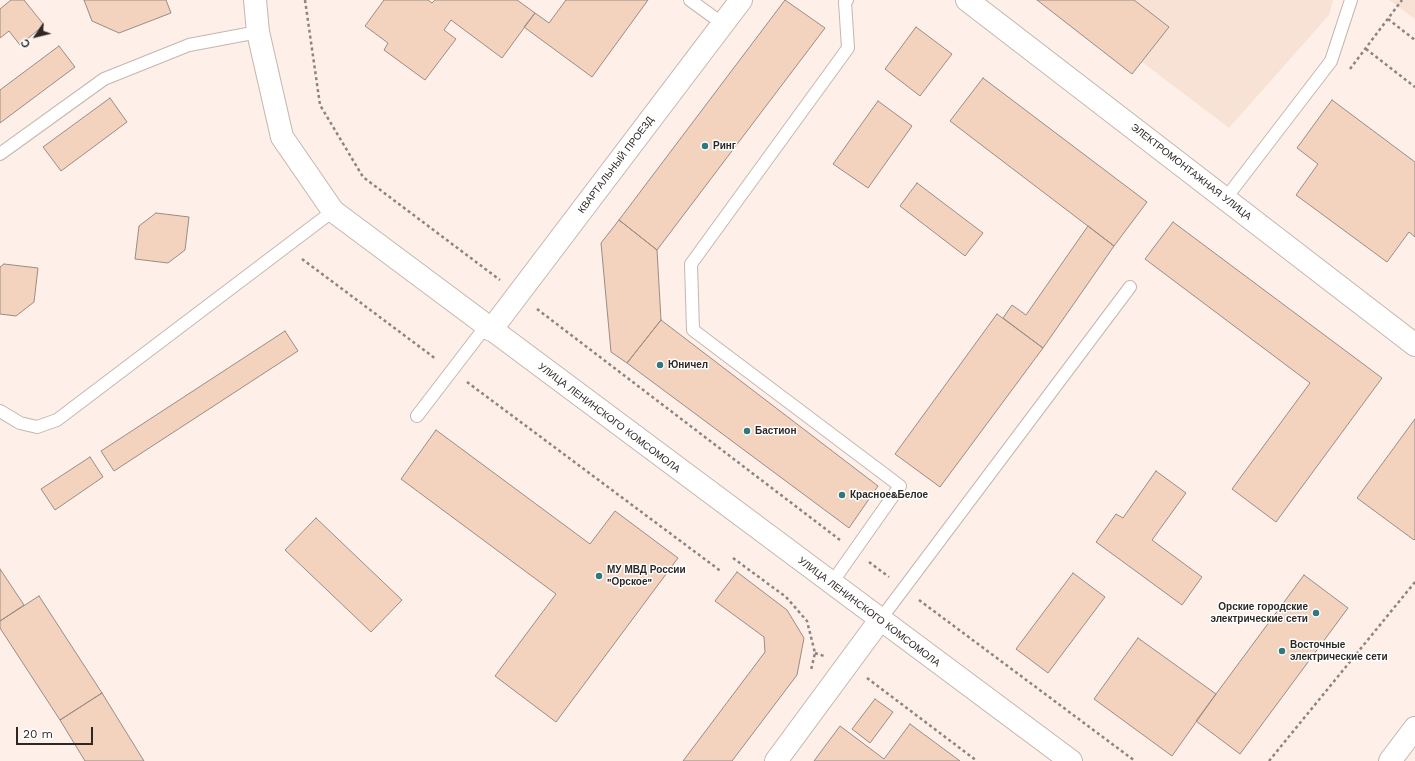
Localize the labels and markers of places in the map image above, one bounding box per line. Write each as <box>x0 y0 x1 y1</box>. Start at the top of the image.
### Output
place label: Ринг <box>713 140 736 152</box>
marker: Ринг <box>700 141 710 151</box>
place label: Юничел <box>668 359 708 371</box>
marker: Юничел <box>655 360 665 370</box>
place label: Бастион <box>755 425 797 437</box>
marker: Бастион <box>742 426 752 436</box>
place label: Красное&Белое <box>850 489 928 501</box>
marker: Красное&Белое <box>837 490 847 500</box>
place label: МУ МВД России "Орское" <box>607 564 686 588</box>
marker: МУ МВД России "Орское" <box>594 571 604 581</box>
place label: Орские городские электрические сети <box>1210 601 1308 624</box>
marker: Орские городские электрические сети <box>1311 608 1321 618</box>
place label: Восточные электрические сети <box>1290 639 1388 662</box>
marker: Восточные электрические сети <box>1277 646 1287 656</box>

